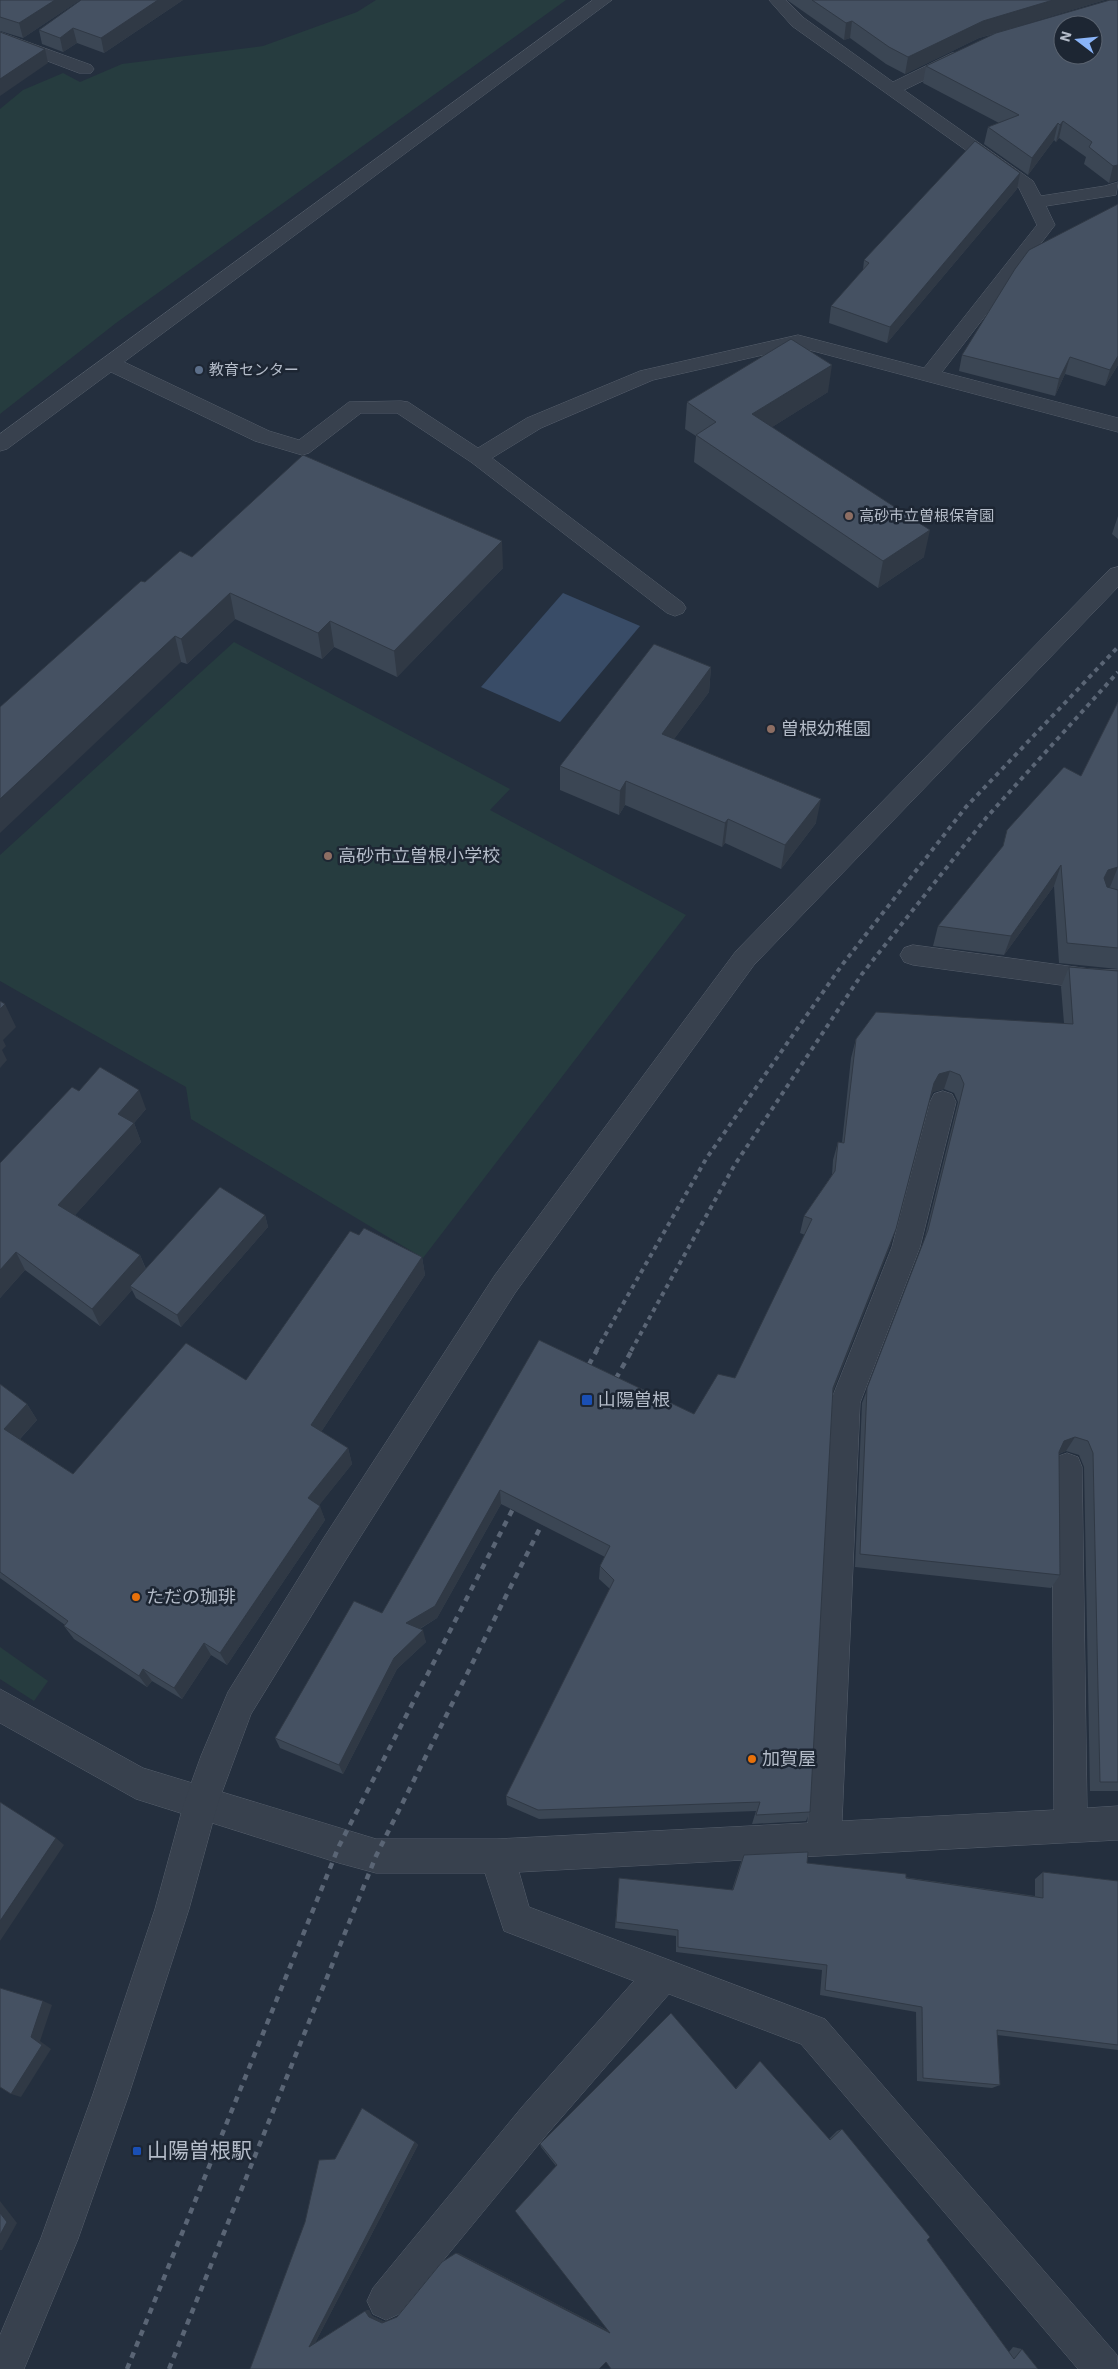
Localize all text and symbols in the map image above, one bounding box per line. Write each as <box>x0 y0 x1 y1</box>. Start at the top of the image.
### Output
north arrow <box>1053 15 1103 65</box>
text: N <box>1055 29 1076 44</box>
place label: 教育センター <box>209 360 299 379</box>
marker: 教育センター <box>193 364 205 376</box>
place label: 高砂市立曽根保育園 <box>859 506 994 525</box>
marker: 高砂市立曽根保育園 <box>843 510 855 522</box>
place label: 曽根幼稚園 <box>781 717 871 740</box>
marker: 曽根幼稚園 <box>765 723 777 735</box>
place label: 高砂市立曽根小学校 <box>338 844 500 867</box>
marker: 高砂市立曽根小学校 <box>322 850 334 862</box>
place label: 山陽曽根 <box>598 1388 670 1411</box>
marker: 山陽曽根 <box>580 1393 594 1407</box>
place label: ただの珈琲 <box>146 1585 236 1608</box>
marker: ただの珈琲 <box>130 1591 142 1603</box>
place label: 加賀屋 <box>762 1747 816 1770</box>
marker: 加賀屋 <box>746 1753 758 1765</box>
place label: 山陽曽根駅 <box>147 2136 252 2164</box>
marker: 山陽曽根駅 <box>131 2145 143 2157</box>

